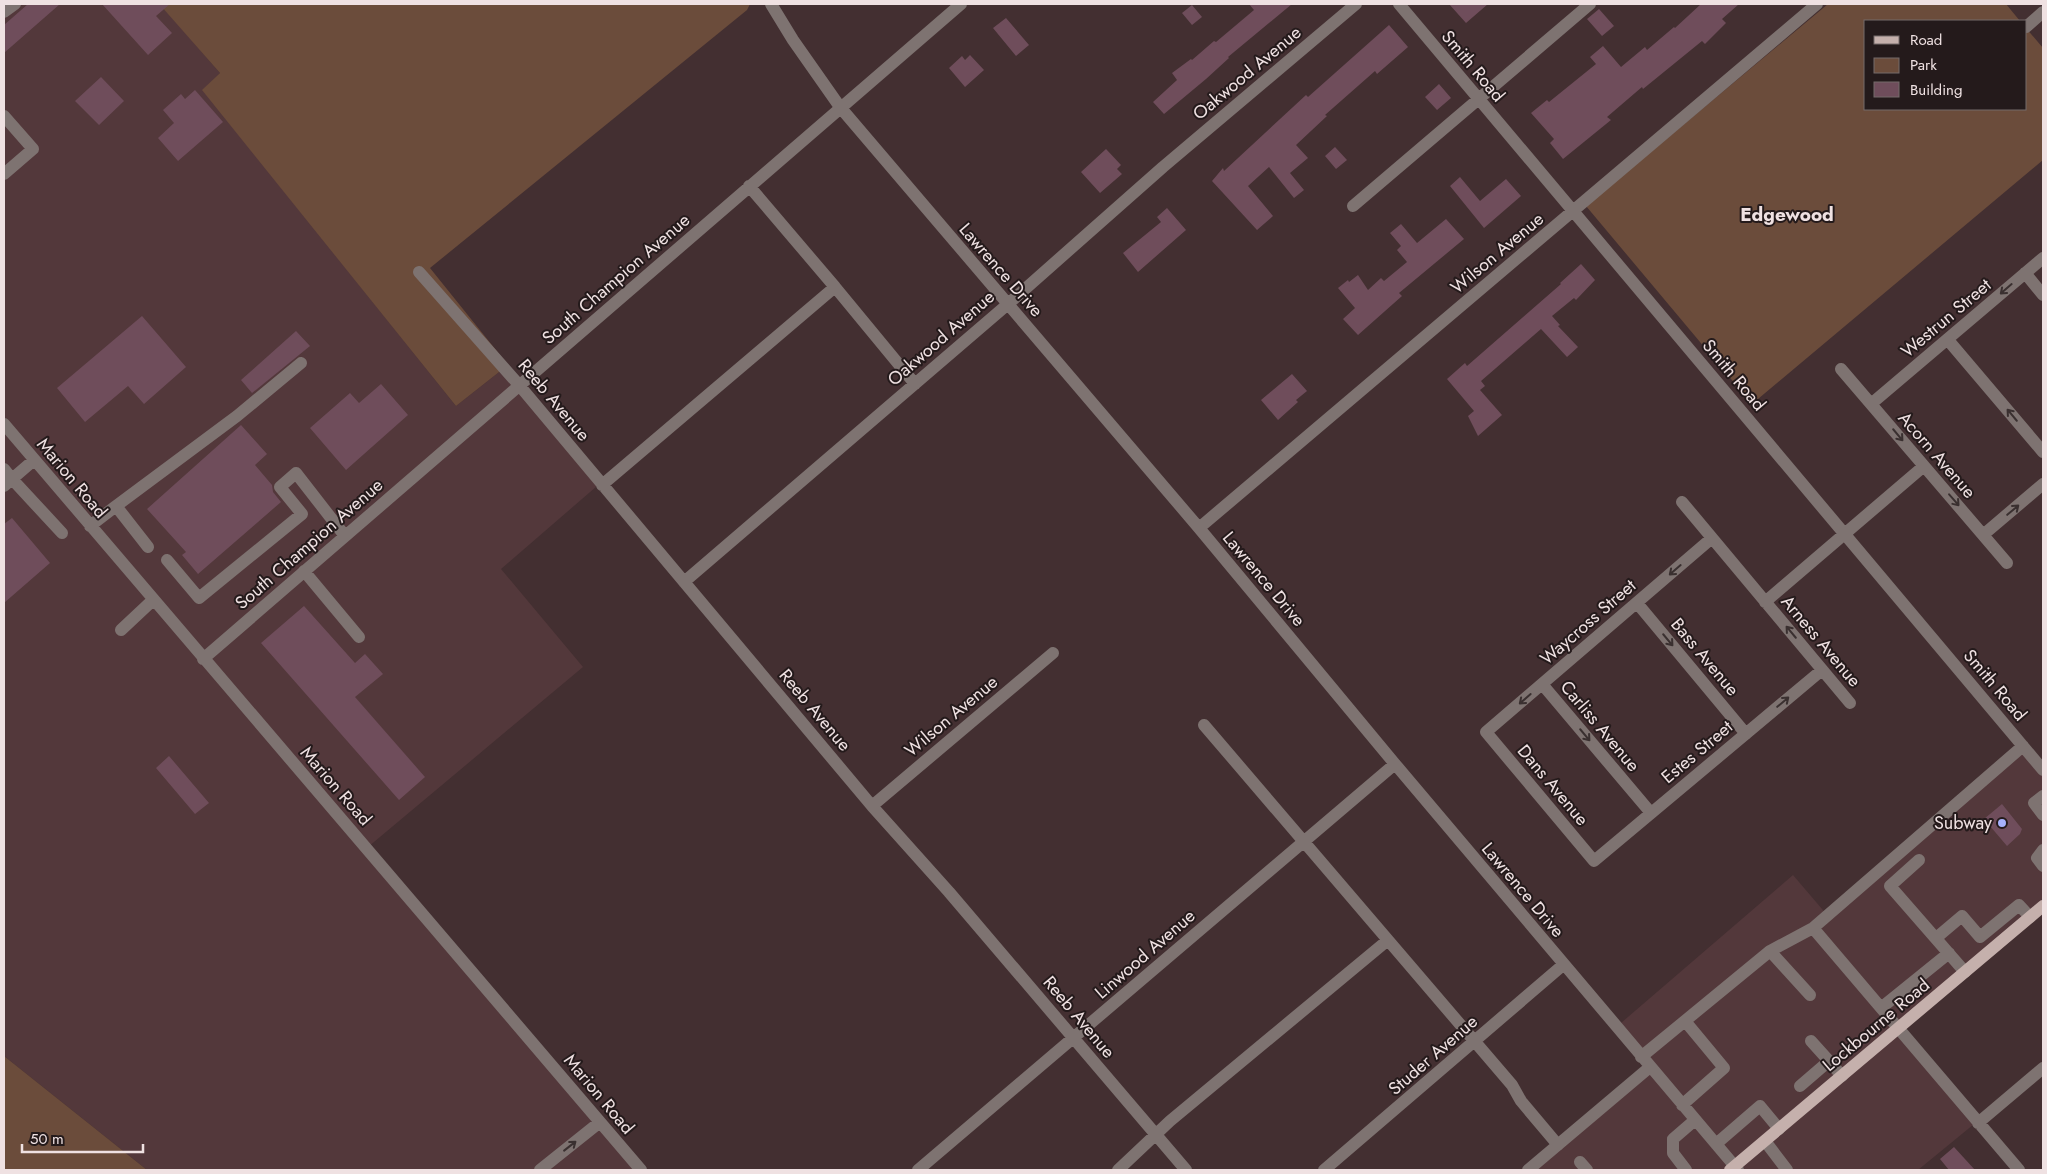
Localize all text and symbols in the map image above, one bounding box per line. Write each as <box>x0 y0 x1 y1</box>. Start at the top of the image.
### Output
street label: Oakwood Avenue <box>1187 20 1307 126</box>
legend <box>1864 20 2027 110</box>
street label: Smith Road <box>1435 24 1511 108</box>
text: Road <box>1910 29 1942 51</box>
text: Park <box>1910 54 1937 76</box>
text: Building <box>1910 79 1962 101</box>
district label: Edgewood <box>1740 201 1834 228</box>
street label: Wilson Avenue <box>1445 206 1549 300</box>
street label: South Champion Avenue <box>536 207 696 351</box>
street label: Lawrence Drive <box>953 217 1049 323</box>
street label: Westrun Street <box>1895 272 1997 364</box>
street label: Oakwood Avenue <box>882 284 1000 392</box>
one-way arrow <box>2000 284 2013 295</box>
street label: Smith Road <box>1696 333 1772 417</box>
street label: Reeb Avenue <box>512 353 596 447</box>
street label: Acorn Avenue <box>1892 406 1982 504</box>
one-way arrow <box>2006 409 2017 422</box>
one-way arrow <box>1892 428 1903 441</box>
street label: Marion Road <box>31 432 113 524</box>
street label: South Champion Avenue <box>229 472 389 616</box>
one-way arrow <box>1948 494 1959 507</box>
one-way arrow <box>2007 504 2020 515</box>
street label: Lawrence Drive <box>1216 526 1312 632</box>
one-way arrow <box>1669 565 1682 576</box>
street label: Waycross Street <box>1534 573 1642 671</box>
street label: Arness Avenue <box>1775 589 1867 693</box>
street label: Bass Avenue <box>1665 612 1745 702</box>
one-way arrow <box>1785 626 1796 639</box>
one-way arrow <box>1662 634 1674 647</box>
street label: Smith Road <box>1957 643 2033 727</box>
street label: Reeb Avenue <box>773 663 857 757</box>
street label: Wilson Avenue <box>899 669 1003 763</box>
street label: Carliss Avenue <box>1554 675 1646 777</box>
one-way arrow <box>1519 693 1532 704</box>
one-way arrow <box>1777 697 1790 708</box>
street label: Estes Street <box>1656 714 1739 790</box>
one-way arrow <box>1579 728 1590 741</box>
street label: Dans Avenue <box>1511 739 1595 831</box>
street label: Marion Road <box>294 741 378 831</box>
place label: Subway <box>1934 810 1992 836</box>
marker: Subway <box>1996 817 2008 829</box>
street label: Lawrence Drive <box>1475 837 1571 943</box>
street label: Linwood Avenue <box>1089 903 1201 1005</box>
street label: Reeb Avenue <box>1037 970 1121 1064</box>
street label: Lockbourne Road <box>1817 972 1935 1078</box>
street label: Studer Avenue <box>1383 1009 1483 1101</box>
street label: Marion Road <box>558 1048 640 1140</box>
scale bar <box>22 1122 144 1154</box>
text: 50 m <box>30 1128 64 1150</box>
one-way arrow <box>563 1141 576 1152</box>

